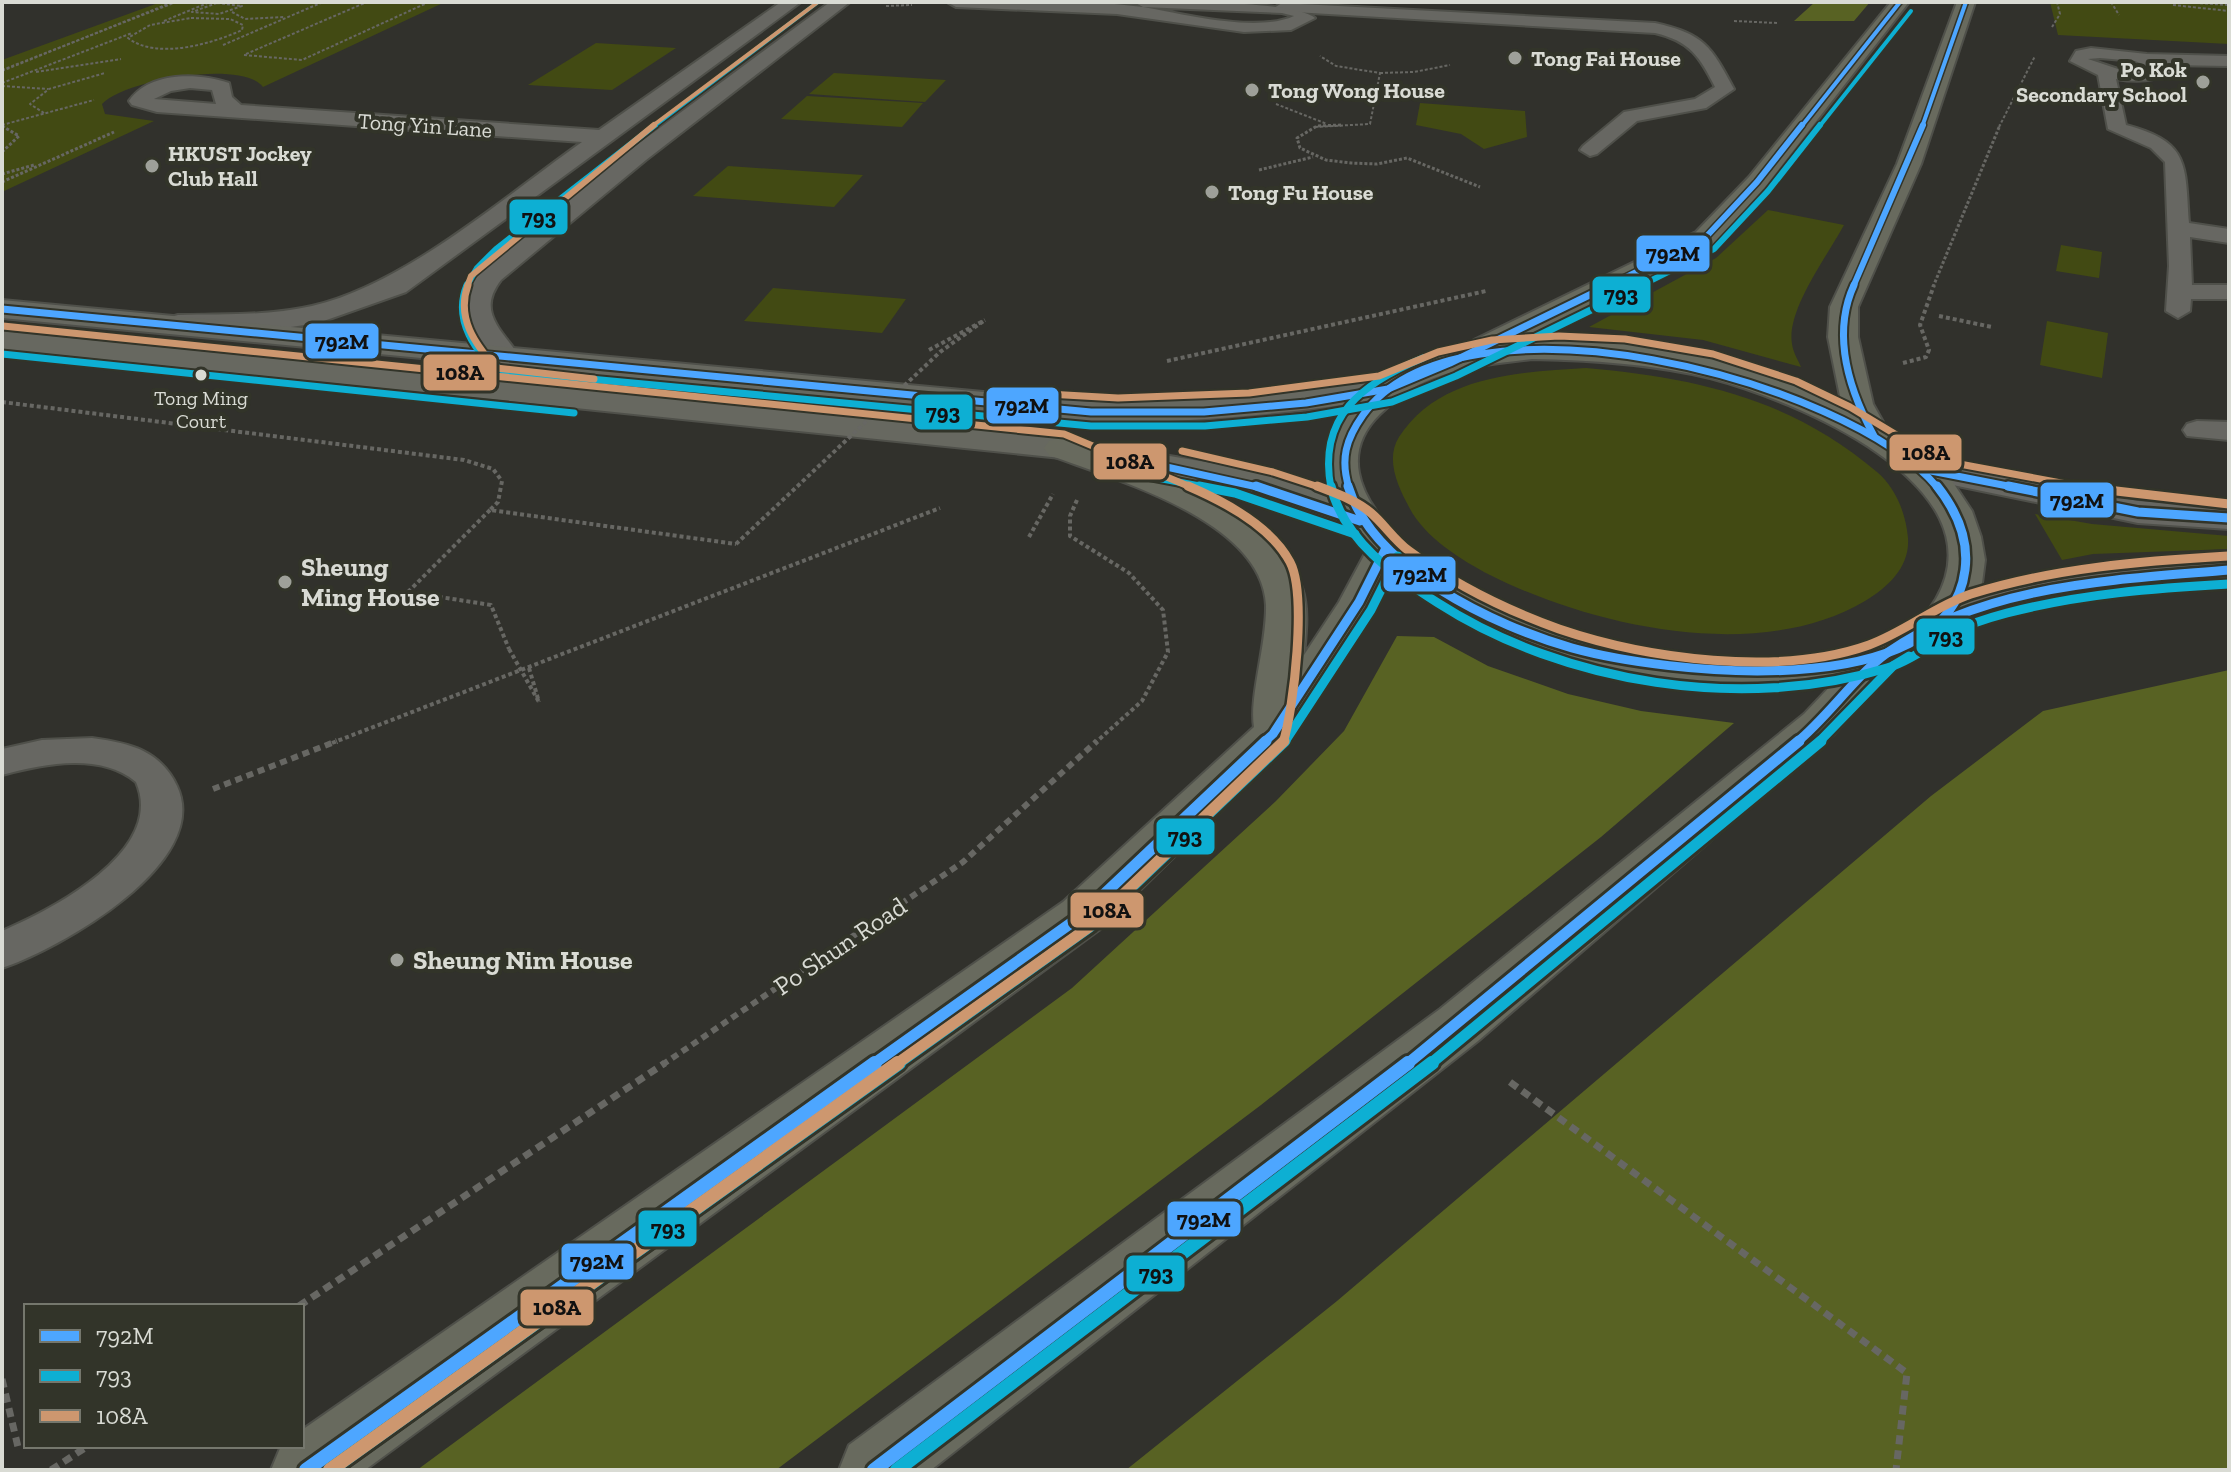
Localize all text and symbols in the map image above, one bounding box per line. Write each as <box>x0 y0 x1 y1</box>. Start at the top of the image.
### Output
place label: Tong Fai House <box>1531 45 1681 72</box>
marker: Tong Fai House <box>1506 49 1524 67</box>
place label: Po Kok Secondary School <box>2016 56 2187 108</box>
marker: Po Kok Secondary School <box>2194 73 2212 91</box>
place label: Tong Wong House <box>1268 77 1445 104</box>
marker: Tong Wong House <box>1243 81 1261 99</box>
street label: Tong Yin Lane <box>357 107 493 144</box>
place label: HKUST Jockey Club Hall <box>168 140 312 192</box>
marker: HKUST Jockey Club Hall <box>143 157 161 175</box>
place label: Tong Fu House <box>1228 179 1374 206</box>
marker: Tong Fu House <box>1203 183 1221 201</box>
line badge: 793 <box>508 198 569 236</box>
text: 793 <box>522 204 556 231</box>
line badge: 792M <box>1635 234 1711 273</box>
text: 792M <box>1646 240 1700 267</box>
line badge: 793 <box>1591 275 1652 314</box>
text: 793 <box>1604 281 1638 308</box>
line badge: 792M <box>304 322 380 360</box>
text: 792M <box>315 328 369 355</box>
line badge: 108A <box>422 353 498 392</box>
text: 108A <box>436 359 485 386</box>
marker: Tong Ming Court <box>193 367 209 383</box>
place label: Tong Ming Court <box>154 386 248 433</box>
line badge: 792M <box>985 386 1060 425</box>
text: 792M <box>995 392 1049 419</box>
line badge: 793 <box>913 393 974 431</box>
text: 793 <box>926 399 960 426</box>
line badge: 108A <box>1888 433 1963 472</box>
text: 108A <box>1902 439 1951 466</box>
line badge: 108A <box>1092 442 1168 481</box>
text: 108A <box>1106 448 1155 475</box>
line badge: 792M <box>2039 481 2115 519</box>
text: 792M <box>2050 487 2104 514</box>
place label: Sheung Ming House <box>301 551 440 613</box>
line badge: 792M <box>1382 555 1457 593</box>
text: 792M <box>1393 561 1447 588</box>
marker: Sheung Ming House <box>276 573 294 591</box>
line badge: 793 <box>1915 617 1976 656</box>
text: 793 <box>1929 623 1963 650</box>
line badge: 793 <box>1155 817 1216 856</box>
text: 793 <box>1168 823 1202 850</box>
street label: Po Shun Road <box>768 890 912 1002</box>
line badge: 108A <box>1069 891 1145 929</box>
text: 108A <box>1083 897 1132 924</box>
place label: Sheung Nim House <box>413 944 633 976</box>
marker: Sheung Nim House <box>388 951 406 969</box>
line badge: 792M <box>1166 1200 1242 1238</box>
text: 792M <box>1177 1206 1231 1233</box>
line badge: 793 <box>637 1209 698 1248</box>
text: 793 <box>651 1215 685 1242</box>
line badge: 792M <box>560 1242 635 1281</box>
text: 792M <box>570 1248 624 1275</box>
line badge: 793 <box>1125 1254 1186 1293</box>
text: 793 <box>1139 1260 1173 1287</box>
line badge: 108A <box>519 1288 595 1327</box>
text: 108A <box>533 1294 582 1321</box>
legend <box>24 1304 304 1448</box>
text: 792M <box>96 1321 154 1350</box>
text: 793 <box>96 1361 132 1390</box>
text: 108A <box>96 1401 148 1430</box>

